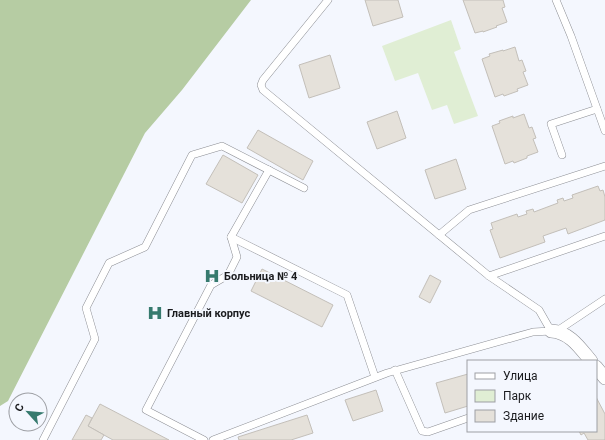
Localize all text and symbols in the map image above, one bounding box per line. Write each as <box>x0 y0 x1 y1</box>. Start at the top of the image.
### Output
hospital icon: Больница № 4 <box>203 267 221 285</box>
place label: Больница № 4 <box>224 270 298 283</box>
hospital icon: Главный корпус <box>146 304 164 322</box>
place label: Главный корпус <box>167 307 251 320</box>
legend <box>467 360 597 432</box>
text: Улица <box>503 369 538 383</box>
text: Парк <box>503 389 532 403</box>
north arrow <box>8 392 48 432</box>
text: С <box>12 402 27 414</box>
text: Здание <box>503 409 544 423</box>

